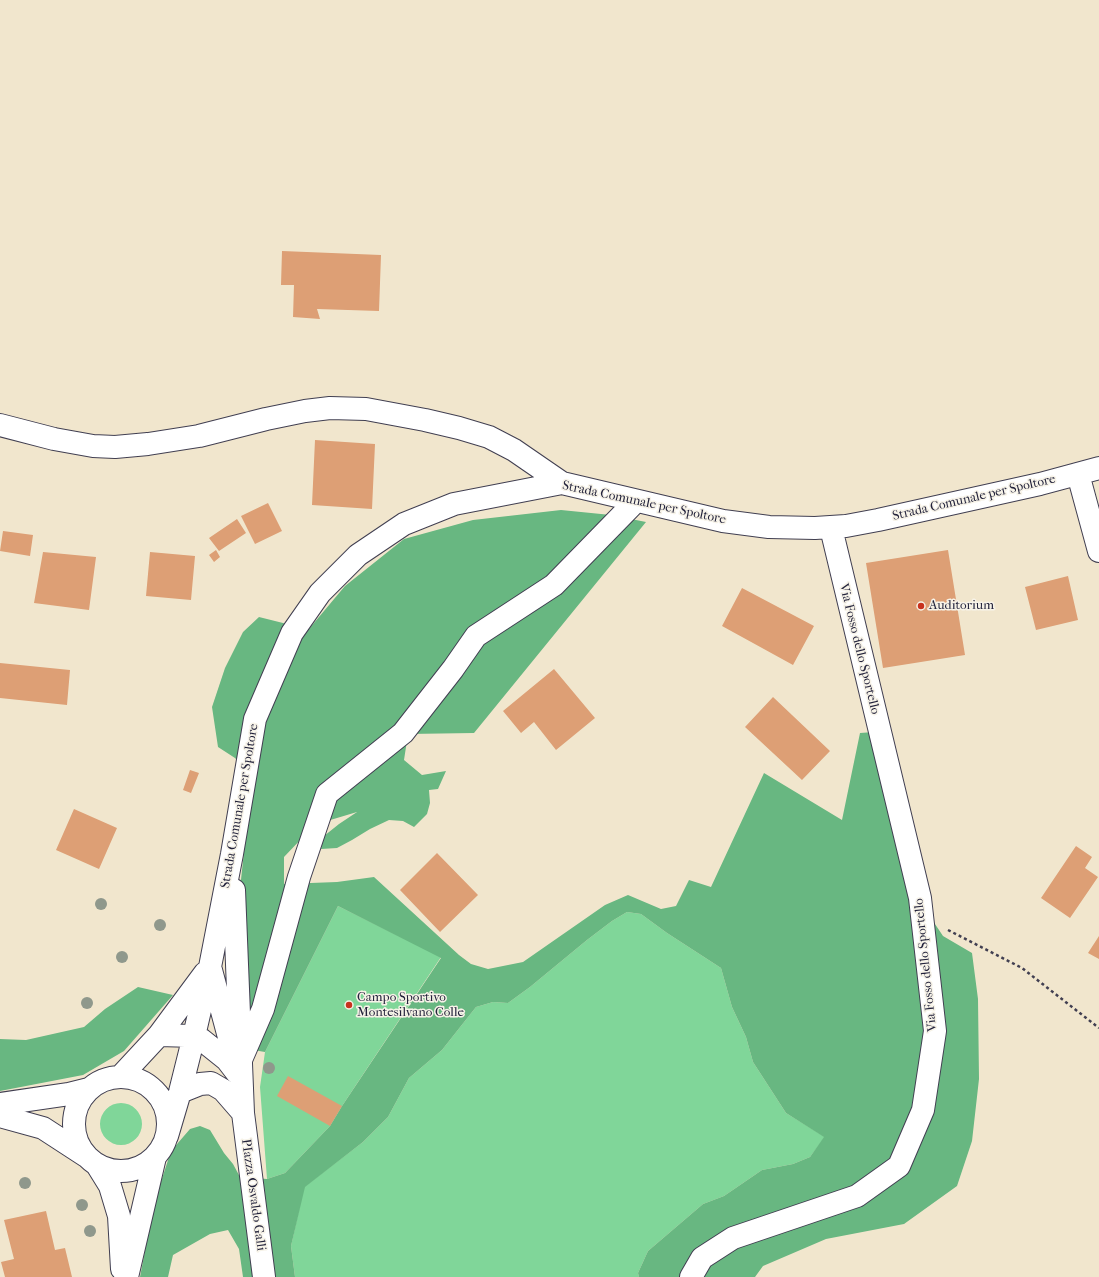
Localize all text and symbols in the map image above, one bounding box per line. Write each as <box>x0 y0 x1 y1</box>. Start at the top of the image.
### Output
street label: Strada Comunale per Spoltore <box>891 472 1057 524</box>
street label: Strada Comunale per Spoltore <box>561 478 727 528</box>
street label: Via Fosso dello Sportello <box>835 582 883 716</box>
place label: Auditorium <box>929 598 994 614</box>
marker: Auditorium <box>916 601 926 611</box>
street label: Strada Comunale per Spoltore <box>218 722 262 890</box>
street label: Via Fosso dello Sportello <box>911 898 941 1032</box>
place label: Campo Sportivo Montesilvano Colle <box>357 990 464 1021</box>
marker: Campo Sportivo Montesilvano Colle <box>344 1000 354 1010</box>
street label: PIazza Osvaldo Galli <box>237 1138 269 1252</box>

